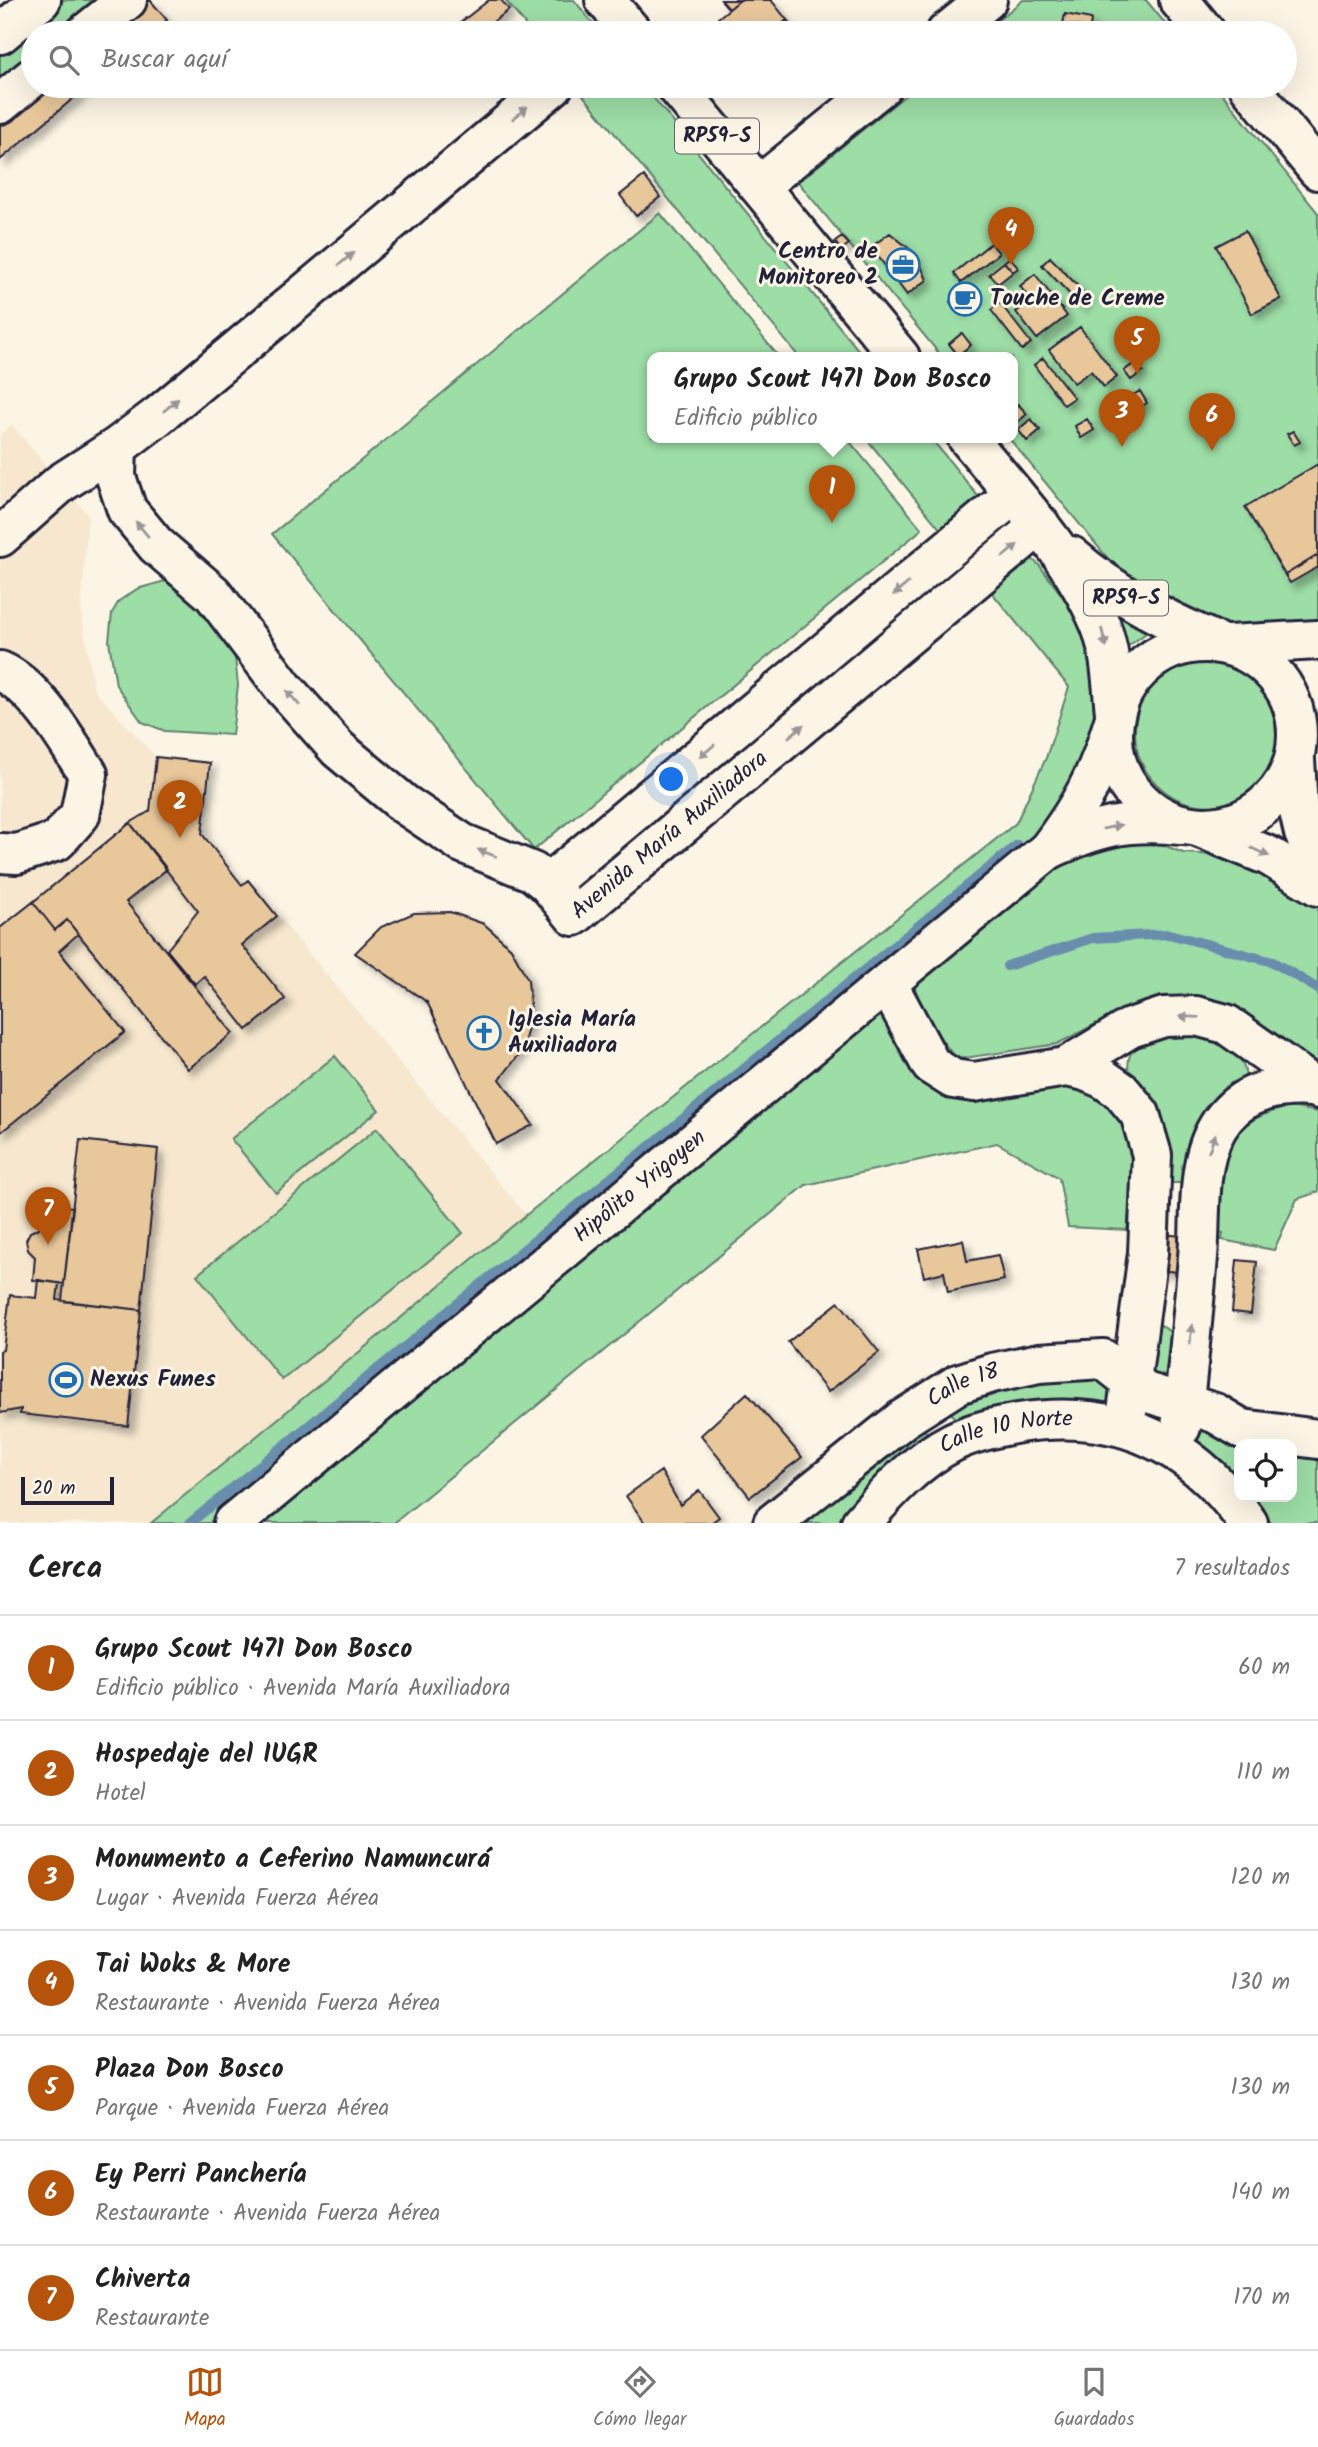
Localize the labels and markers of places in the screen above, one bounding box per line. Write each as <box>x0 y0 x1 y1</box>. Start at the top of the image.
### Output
pin: 4 <box>988 207 1034 265</box>
place label: Centro de Monitoreo 2 <box>758 234 878 296</box>
office icon: Centro de Monitoreo 2 <box>884 246 922 284</box>
cafe icon: Touche de Creme <box>946 280 984 318</box>
place label: Touche de Creme <box>990 281 1165 317</box>
pin: 5 <box>1114 316 1160 374</box>
pin: 3 <box>1099 389 1145 447</box>
pin: 6 <box>1189 393 1235 451</box>
pin: 1 <box>809 465 855 523</box>
pin: 2 <box>157 780 203 838</box>
place label: Iglesia María Auxiliadora <box>508 1002 636 1064</box>
church icon: Iglesia María Auxiliadora <box>465 1014 503 1052</box>
pin: 7 <box>25 1187 71 1245</box>
sports icon: Nexus Funes <box>47 1361 85 1399</box>
place label: Nexus Funes <box>90 1362 216 1398</box>

